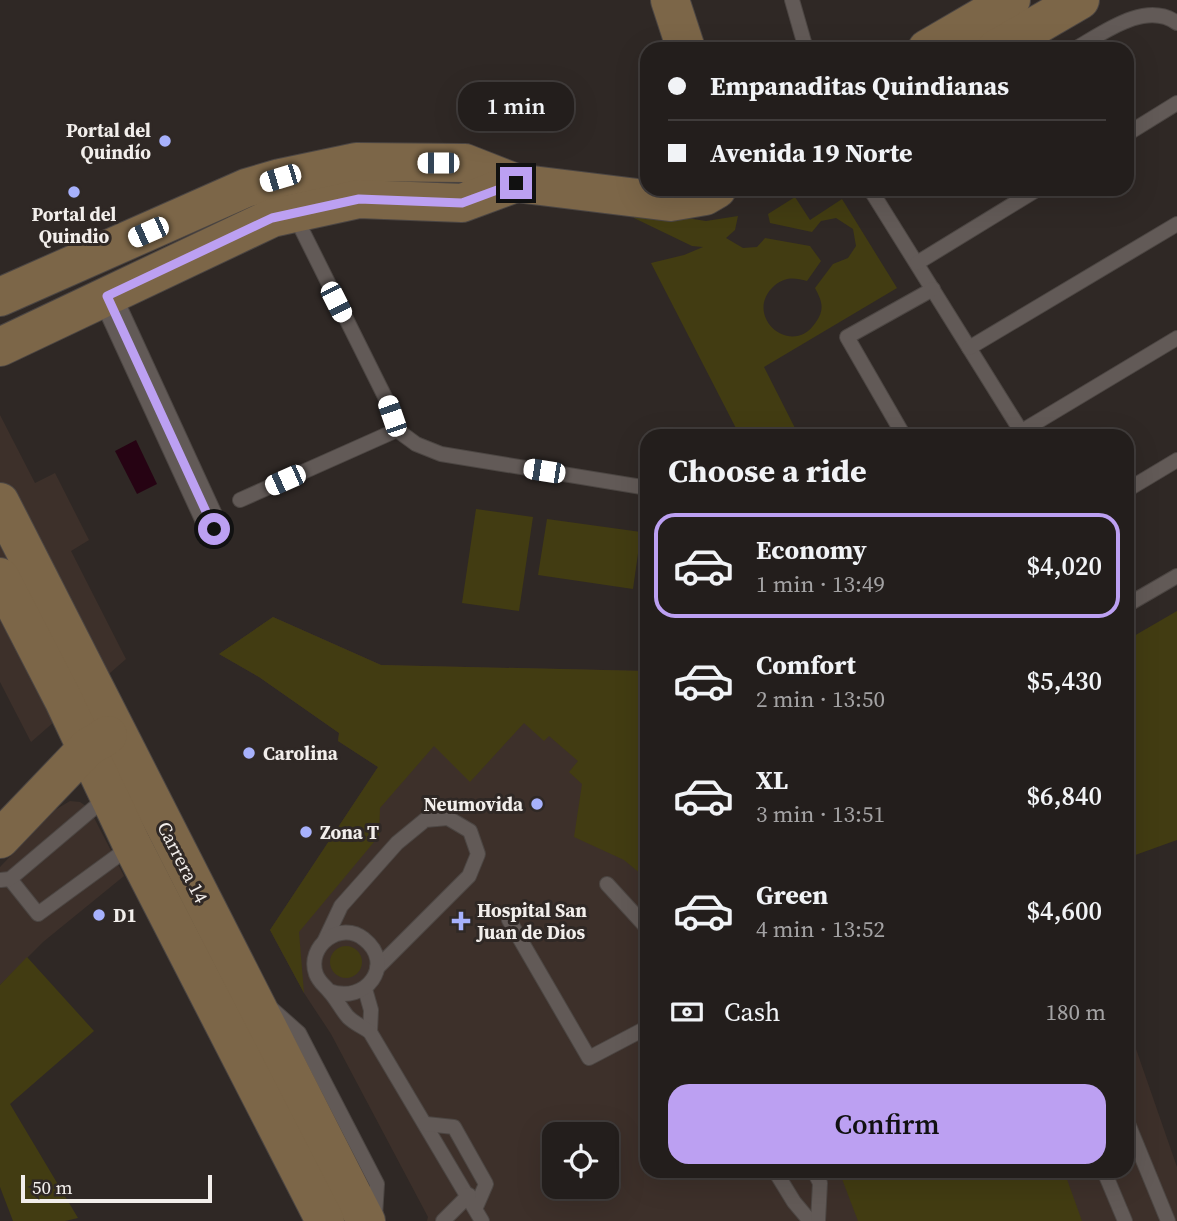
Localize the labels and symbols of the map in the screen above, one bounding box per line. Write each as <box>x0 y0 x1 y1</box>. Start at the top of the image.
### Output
callout: 1 min <box>458 82 574 130</box>
place label: Portal del Quindío <box>66 117 151 165</box>
marker: Portal del Quindío <box>157 133 173 149</box>
car <box>418 153 460 174</box>
car <box>257 162 304 194</box>
route end <box>500 167 532 199</box>
marker: Portal del Quindio <box>66 184 82 200</box>
place label: Portal del Quindio <box>31 201 117 249</box>
car <box>125 214 172 250</box>
car <box>318 279 355 325</box>
car <box>376 393 409 439</box>
car <box>522 457 567 485</box>
car <box>262 462 309 498</box>
route start <box>198 513 230 545</box>
place label: Carolina <box>263 740 339 766</box>
marker: Carolina <box>241 745 257 761</box>
place label: Neumovida <box>423 791 524 817</box>
marker: Neumovida <box>529 796 545 812</box>
street label: Carrera 14 <box>151 817 215 908</box>
place label: Zona T <box>320 819 379 845</box>
marker: Zona T <box>298 824 314 840</box>
place label: Hospital San Juan de Dios <box>476 897 587 945</box>
place label: D1 <box>113 902 137 928</box>
marker: D1 <box>91 907 107 923</box>
marker: Hospital San Juan de Dios <box>451 911 471 931</box>
scale bar <box>21 1172 212 1204</box>

